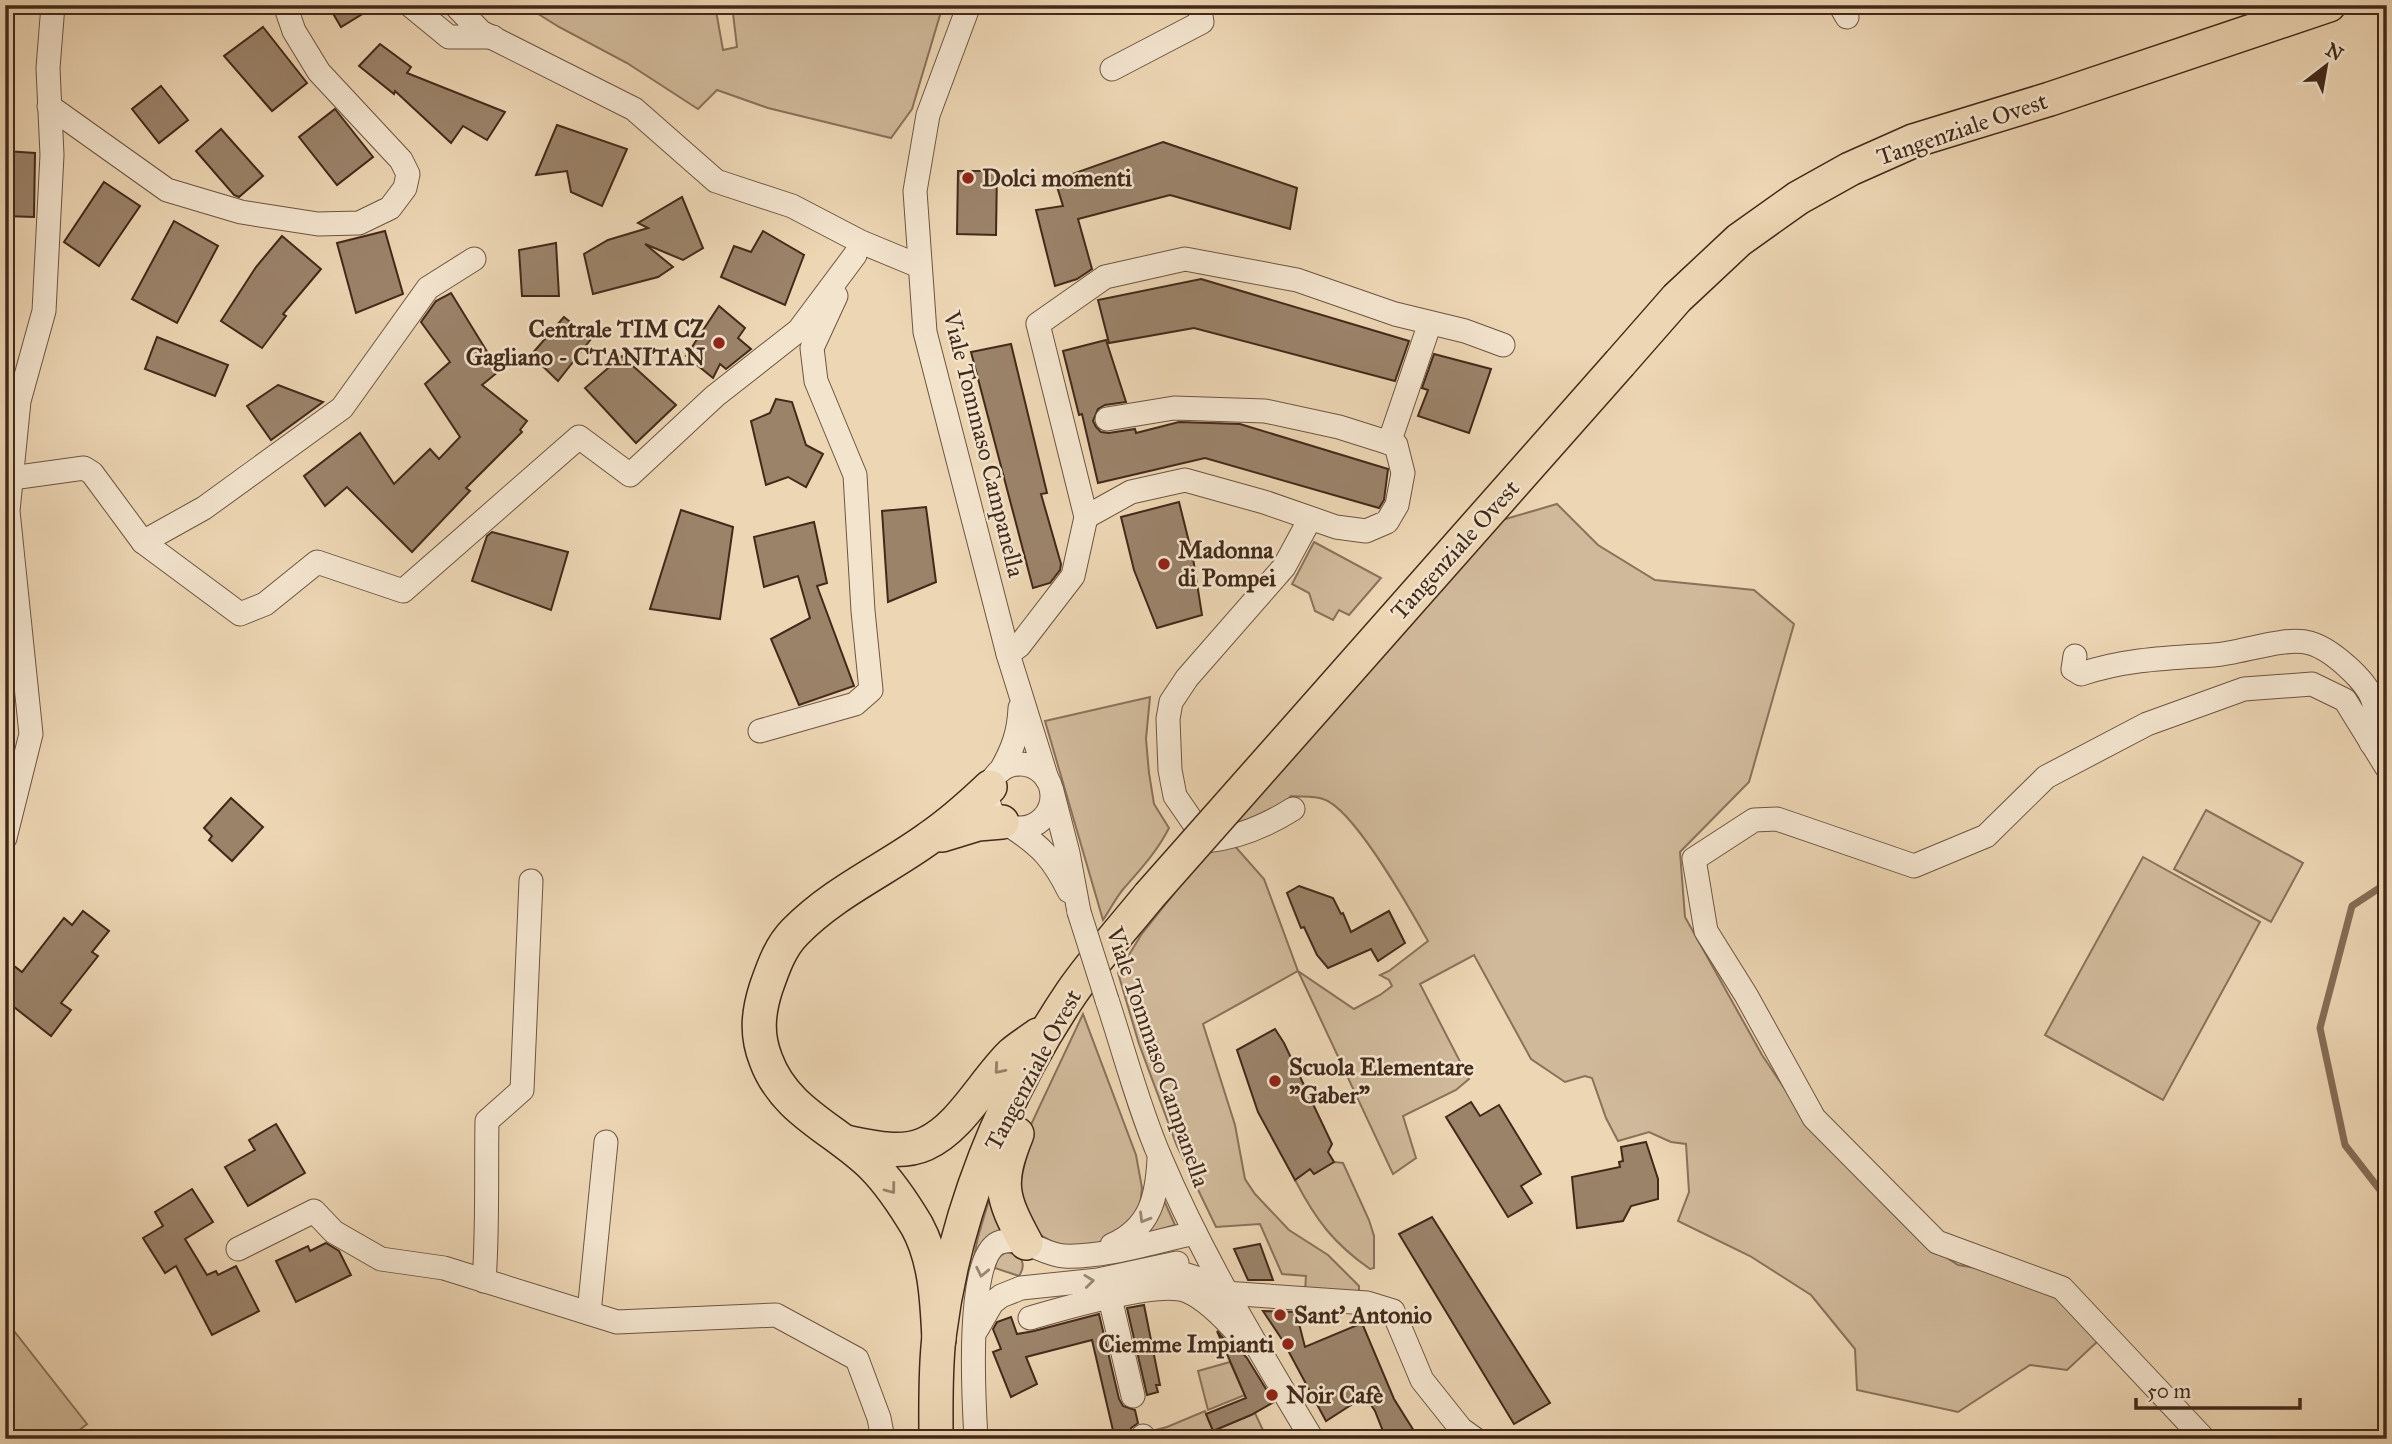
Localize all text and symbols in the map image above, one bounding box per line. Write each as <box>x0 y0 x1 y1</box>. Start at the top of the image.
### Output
north arrow <box>2290 32 2360 102</box>
text: N <box>2322 38 2347 66</box>
street label: Tangenziale Ovest <box>1873 86 2052 172</box>
place label: Dolci momenti <box>982 163 1132 193</box>
marker: Dolci momenti <box>960 170 976 186</box>
street label: Viale Tommaso Campanella <box>936 307 1032 581</box>
place label: Centrale TIM CZ Gagliano - CTANITAN <box>466 314 706 372</box>
marker: Centrale TIM CZ Gagliano - CTANITAN <box>711 335 727 351</box>
street label: Tangenziale Ovest <box>1384 473 1526 626</box>
place label: Madonna di Pompei <box>1178 535 1276 593</box>
marker: Madonna di Pompei <box>1156 556 1172 572</box>
street label: Viale Tommaso Campanella <box>1099 922 1217 1192</box>
street label: Tangenziale Ovest <box>978 984 1088 1156</box>
place label: Scuola Elementare "Gaber" <box>1289 1052 1474 1110</box>
one-way arrow <box>995 1061 1007 1074</box>
marker: Scuola Elementare "Gaber" <box>1267 1073 1283 1089</box>
one-way arrow <box>882 1181 895 1194</box>
one-way arrow <box>1139 1210 1152 1223</box>
one-way arrow <box>975 1266 990 1278</box>
one-way arrow <box>1083 1273 1095 1288</box>
place label: Sant' Antonio <box>1294 1300 1432 1330</box>
marker: Sant' Antonio <box>1272 1307 1288 1323</box>
place label: Ciemme Impianti <box>1099 1329 1274 1359</box>
marker: Ciemme Impianti <box>1280 1336 1296 1352</box>
scale bar <box>2136 1367 2301 1411</box>
text: 50 m <box>2147 1378 2192 1404</box>
place label: Noir Cafè <box>1286 1380 1383 1410</box>
marker: Noir Cafè <box>1264 1387 1280 1403</box>

